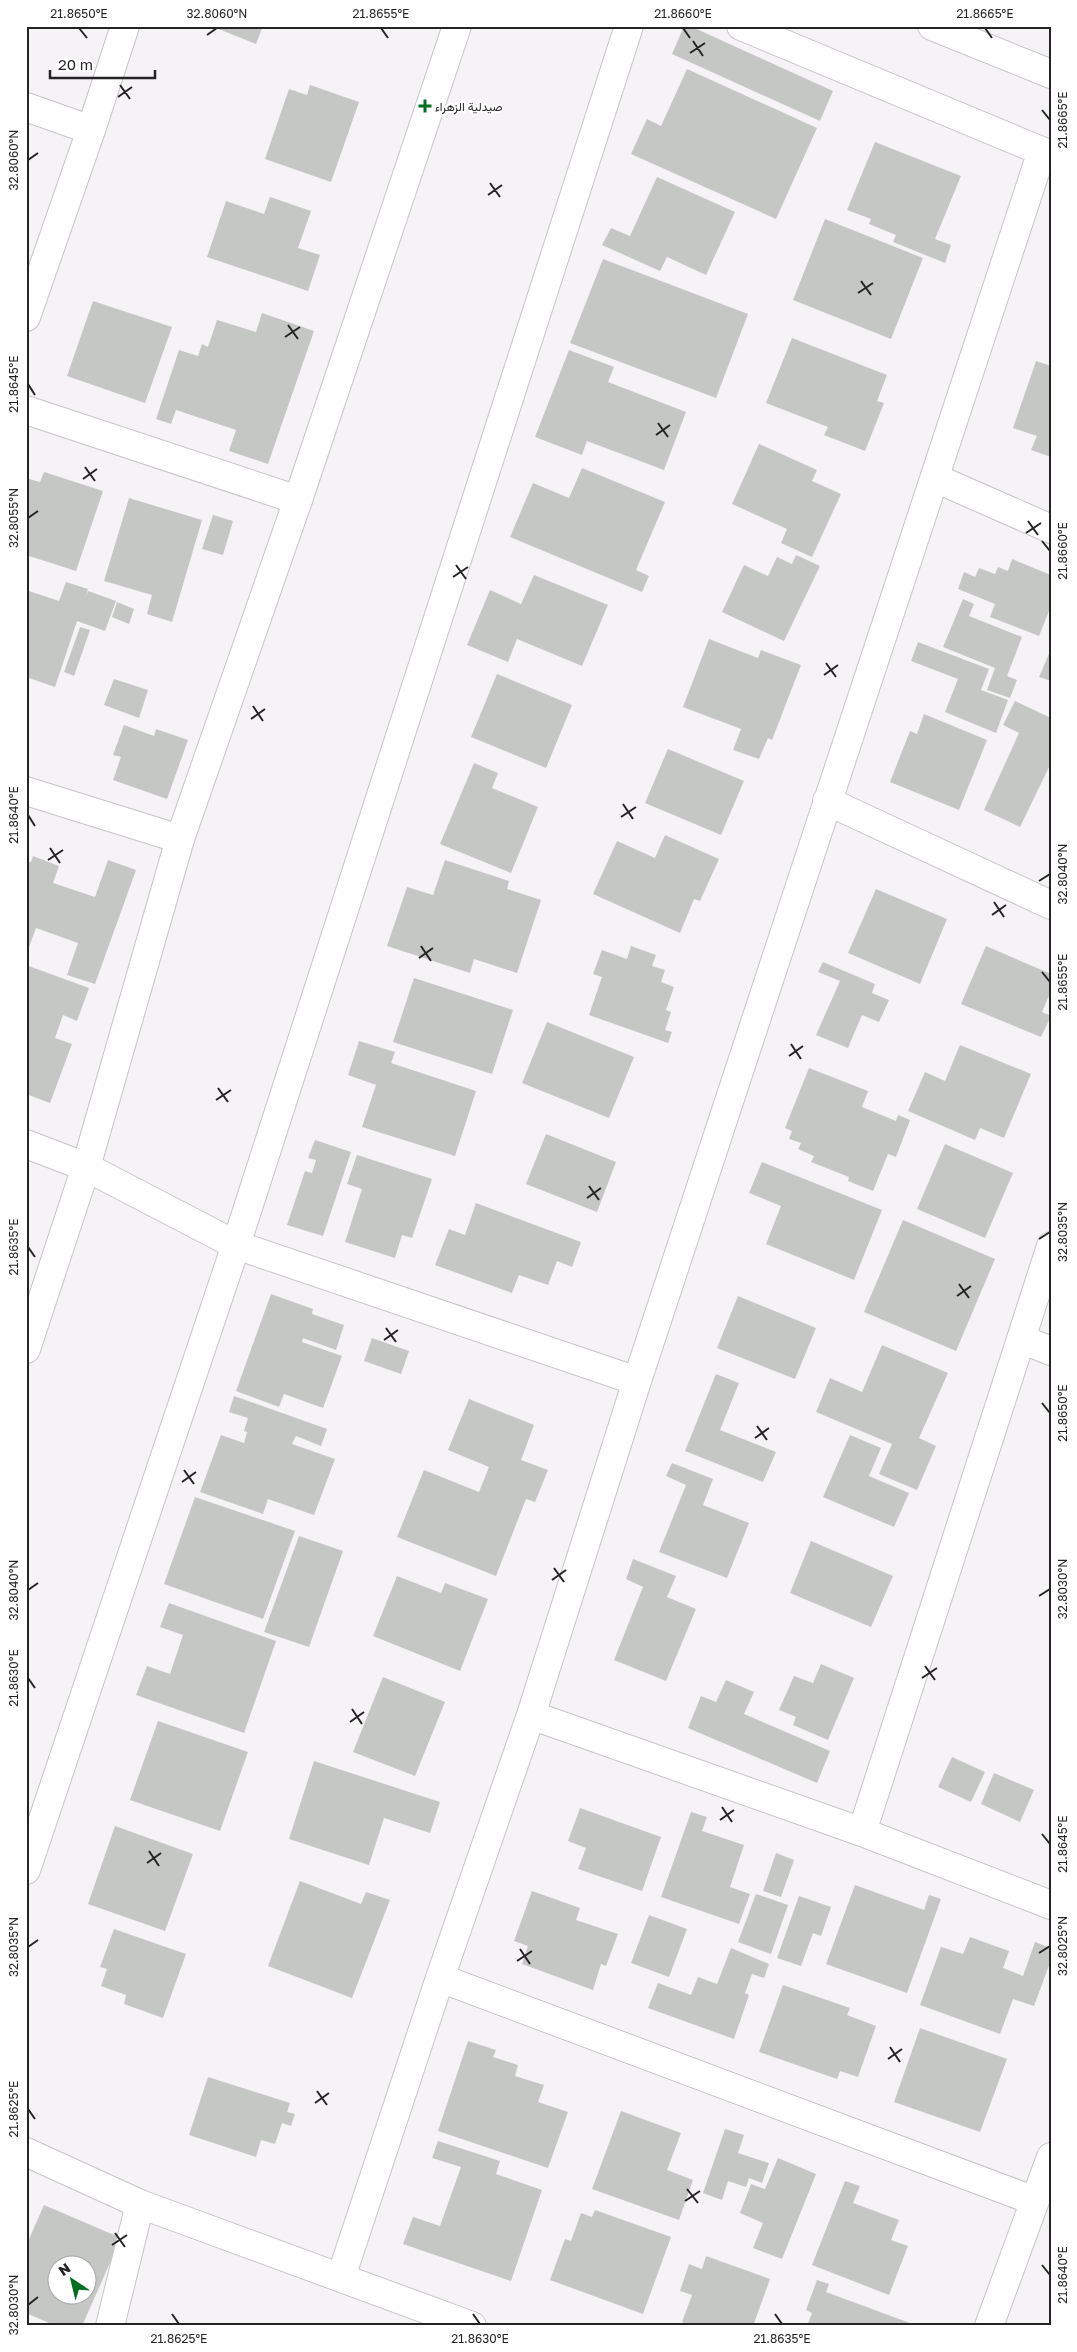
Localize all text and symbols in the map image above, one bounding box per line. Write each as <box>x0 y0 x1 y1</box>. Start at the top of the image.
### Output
text: 21.8650°E <box>50 6 108 21</box>
text: 32.8060°N <box>187 6 247 21</box>
text: 21.8655°E <box>353 6 409 21</box>
text: 21.8660°E <box>654 6 712 21</box>
text: 21.8665°E <box>956 6 1014 21</box>
scale bar <box>50 48 155 80</box>
text: 20 m <box>58 55 93 73</box>
text: 21.8665°E <box>1055 91 1070 149</box>
place label: صيدلية الزهراء <box>435 99 503 115</box>
marker: صيدلية الزهراء <box>419 100 431 112</box>
text: 32.8060°N <box>6 130 21 190</box>
text: 21.8645°E <box>6 355 21 413</box>
text: 32.8055°N <box>6 488 21 548</box>
text: 21.8660°E <box>1055 522 1070 580</box>
text: 21.8640°E <box>6 786 21 844</box>
text: 32.8040°N <box>1055 844 1070 904</box>
text: 21.8655°E <box>1055 954 1070 1010</box>
text: 32.8035°N <box>1055 1202 1070 1262</box>
text: 21.8635°E <box>6 1219 21 1275</box>
text: 21.8650°E <box>1055 1384 1070 1442</box>
text: 32.8030°N <box>1055 1559 1070 1619</box>
text: 32.8040°N <box>6 1560 21 1620</box>
text: 21.8630°E <box>6 1649 21 1707</box>
text: 21.8645°E <box>1055 1815 1070 1873</box>
text: 32.8025°N <box>1055 1916 1070 1976</box>
text: 32.8035°N <box>6 1917 21 1977</box>
text: 21.8625°E <box>6 2081 21 2137</box>
text: 21.8640°E <box>1055 2246 1070 2304</box>
north arrow <box>48 2254 98 2304</box>
text: N <box>55 2259 73 2279</box>
text: 32.8030°N <box>6 2275 21 2335</box>
text: 21.8625°E <box>151 2331 207 2346</box>
text: 21.8630°E <box>451 2331 509 2346</box>
text: 21.8635°E <box>754 2331 810 2346</box>

